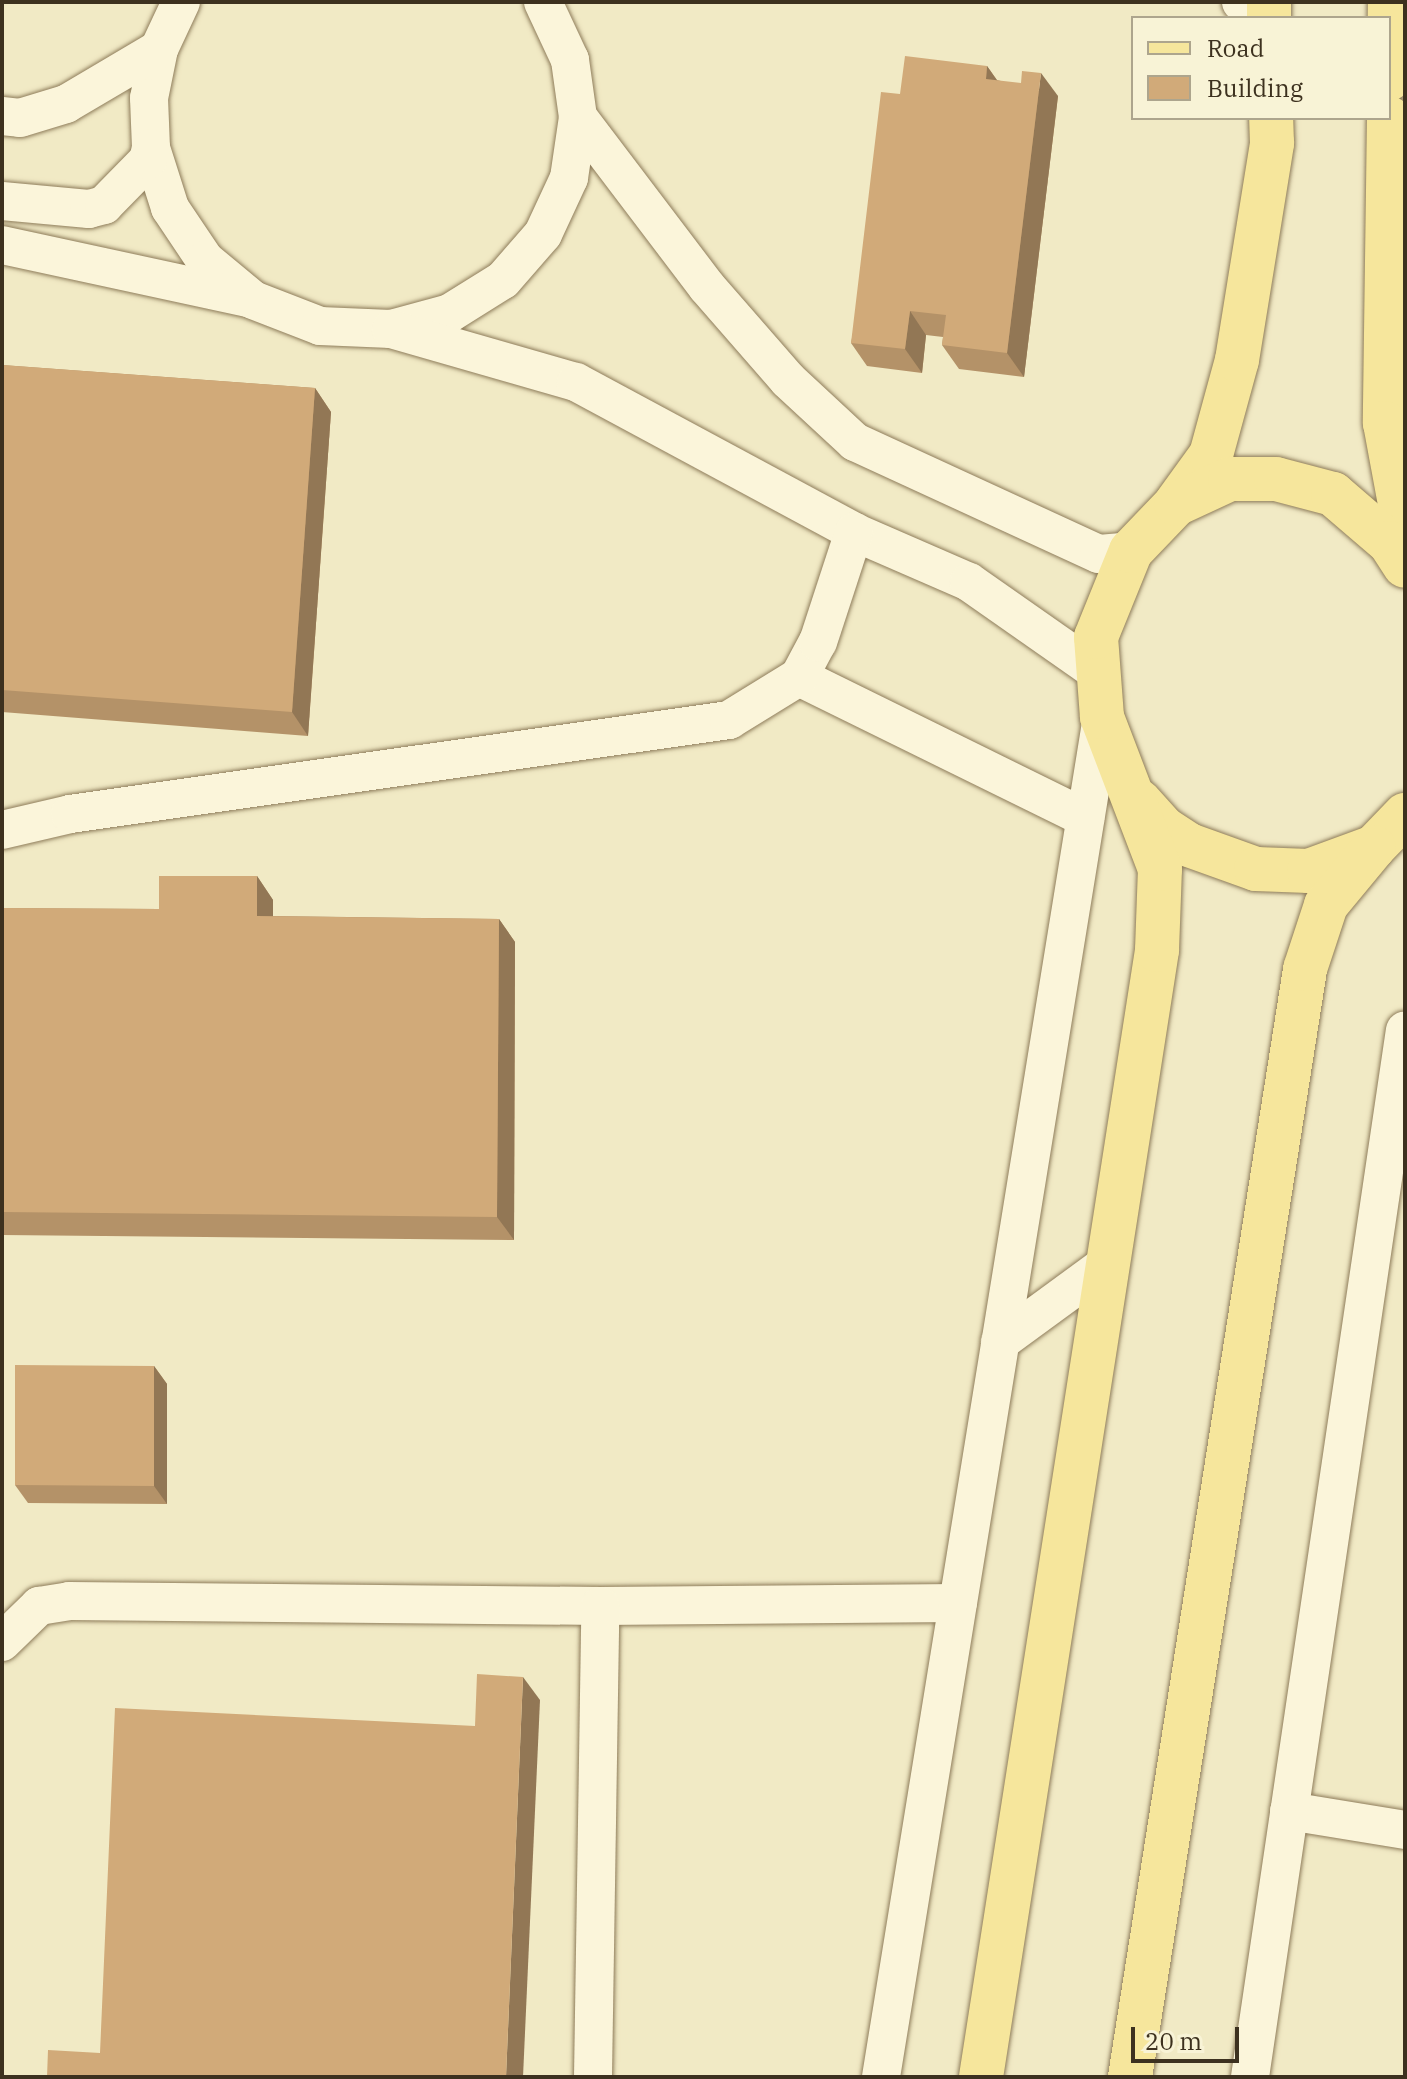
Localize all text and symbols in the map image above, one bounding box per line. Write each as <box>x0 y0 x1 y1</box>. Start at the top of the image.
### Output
legend <box>1131 16 1391 120</box>
text: Road <box>1207 32 1264 64</box>
text: Building <box>1207 72 1303 104</box>
scale bar <box>1135 2011 1243 2061</box>
text: 20 m <box>1145 2025 1202 2057</box>

